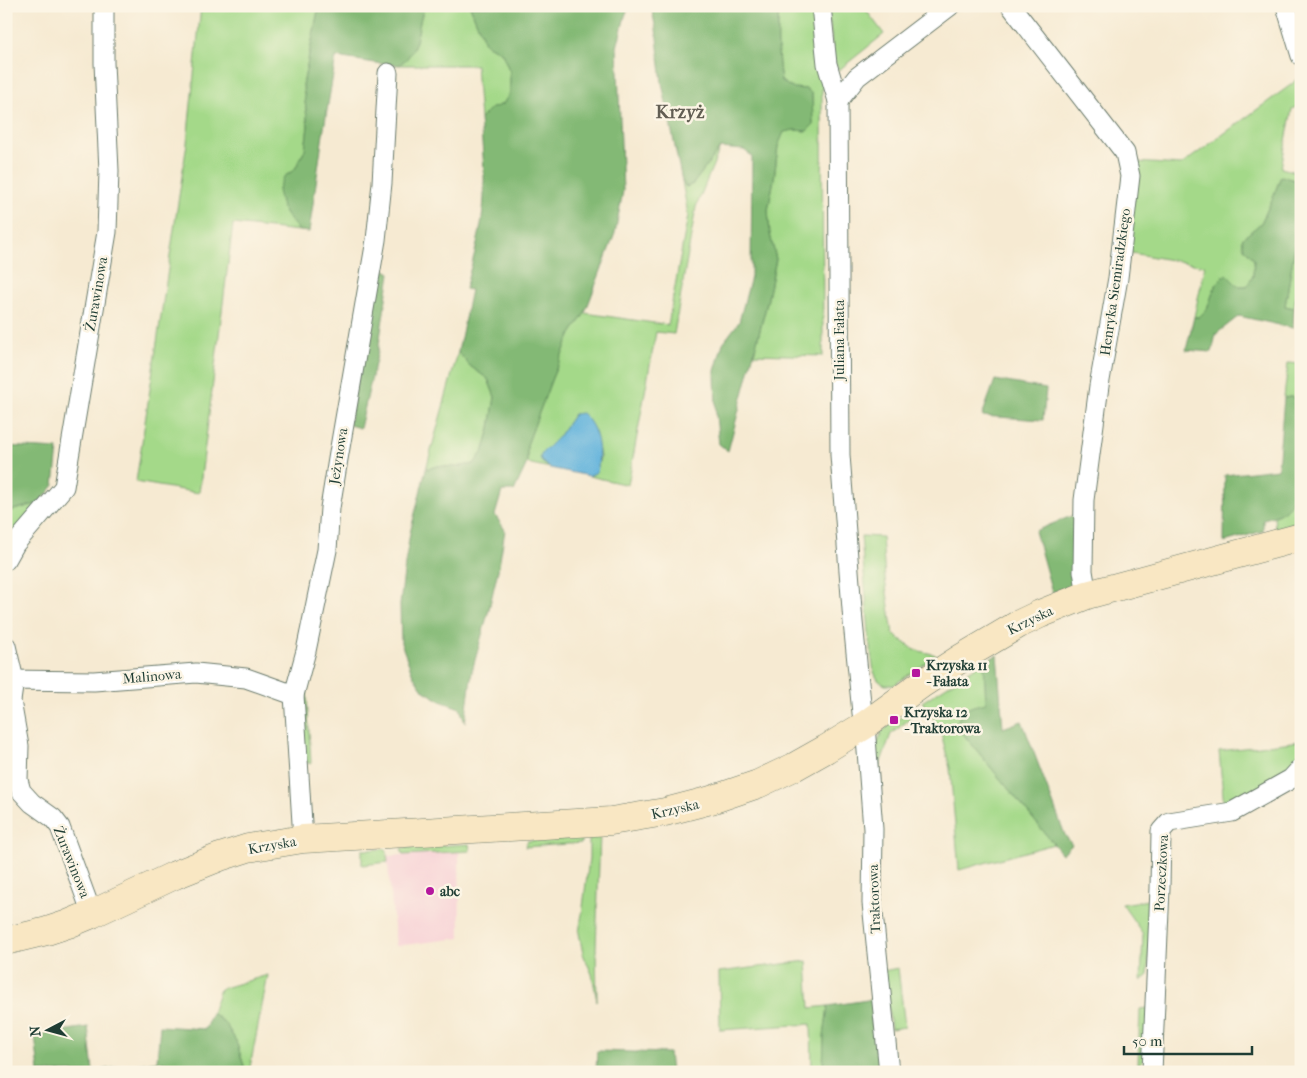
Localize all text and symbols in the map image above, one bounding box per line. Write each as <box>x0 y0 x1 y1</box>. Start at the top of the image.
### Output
district label: Krzyż <box>656 101 705 123</box>
street label: Henryka Siemiradzkiego <box>1097 207 1134 357</box>
street label: Żurawinowa <box>82 255 112 333</box>
street label: Juliana Fałata <box>831 299 848 381</box>
street label: Jeżynowa <box>325 426 351 487</box>
street label: Krzyska <box>1005 602 1056 639</box>
place label: Krzyska 11 - Fałata <box>926 657 988 690</box>
street label: Malinowa <box>122 665 183 688</box>
marker: Krzyska 11 - Fałata <box>910 667 922 679</box>
place label: Krzyska 12 - Traktorowa <box>904 704 981 737</box>
marker: Krzyska 12 - Traktorowa <box>888 714 900 726</box>
street label: Krzyska <box>650 796 701 823</box>
street label: Żurawinowa <box>49 824 94 901</box>
street label: Krzyska <box>247 833 298 858</box>
street label: Porzeczkowa <box>1151 834 1172 912</box>
street label: Traktorowa <box>865 863 884 934</box>
place label: abc <box>440 883 461 900</box>
marker: abc <box>424 885 436 897</box>
north arrow <box>22 1006 72 1056</box>
scale bar <box>1124 1023 1252 1055</box>
text: N <box>27 1025 45 1037</box>
text: 50 m <box>1132 1032 1163 1050</box>

